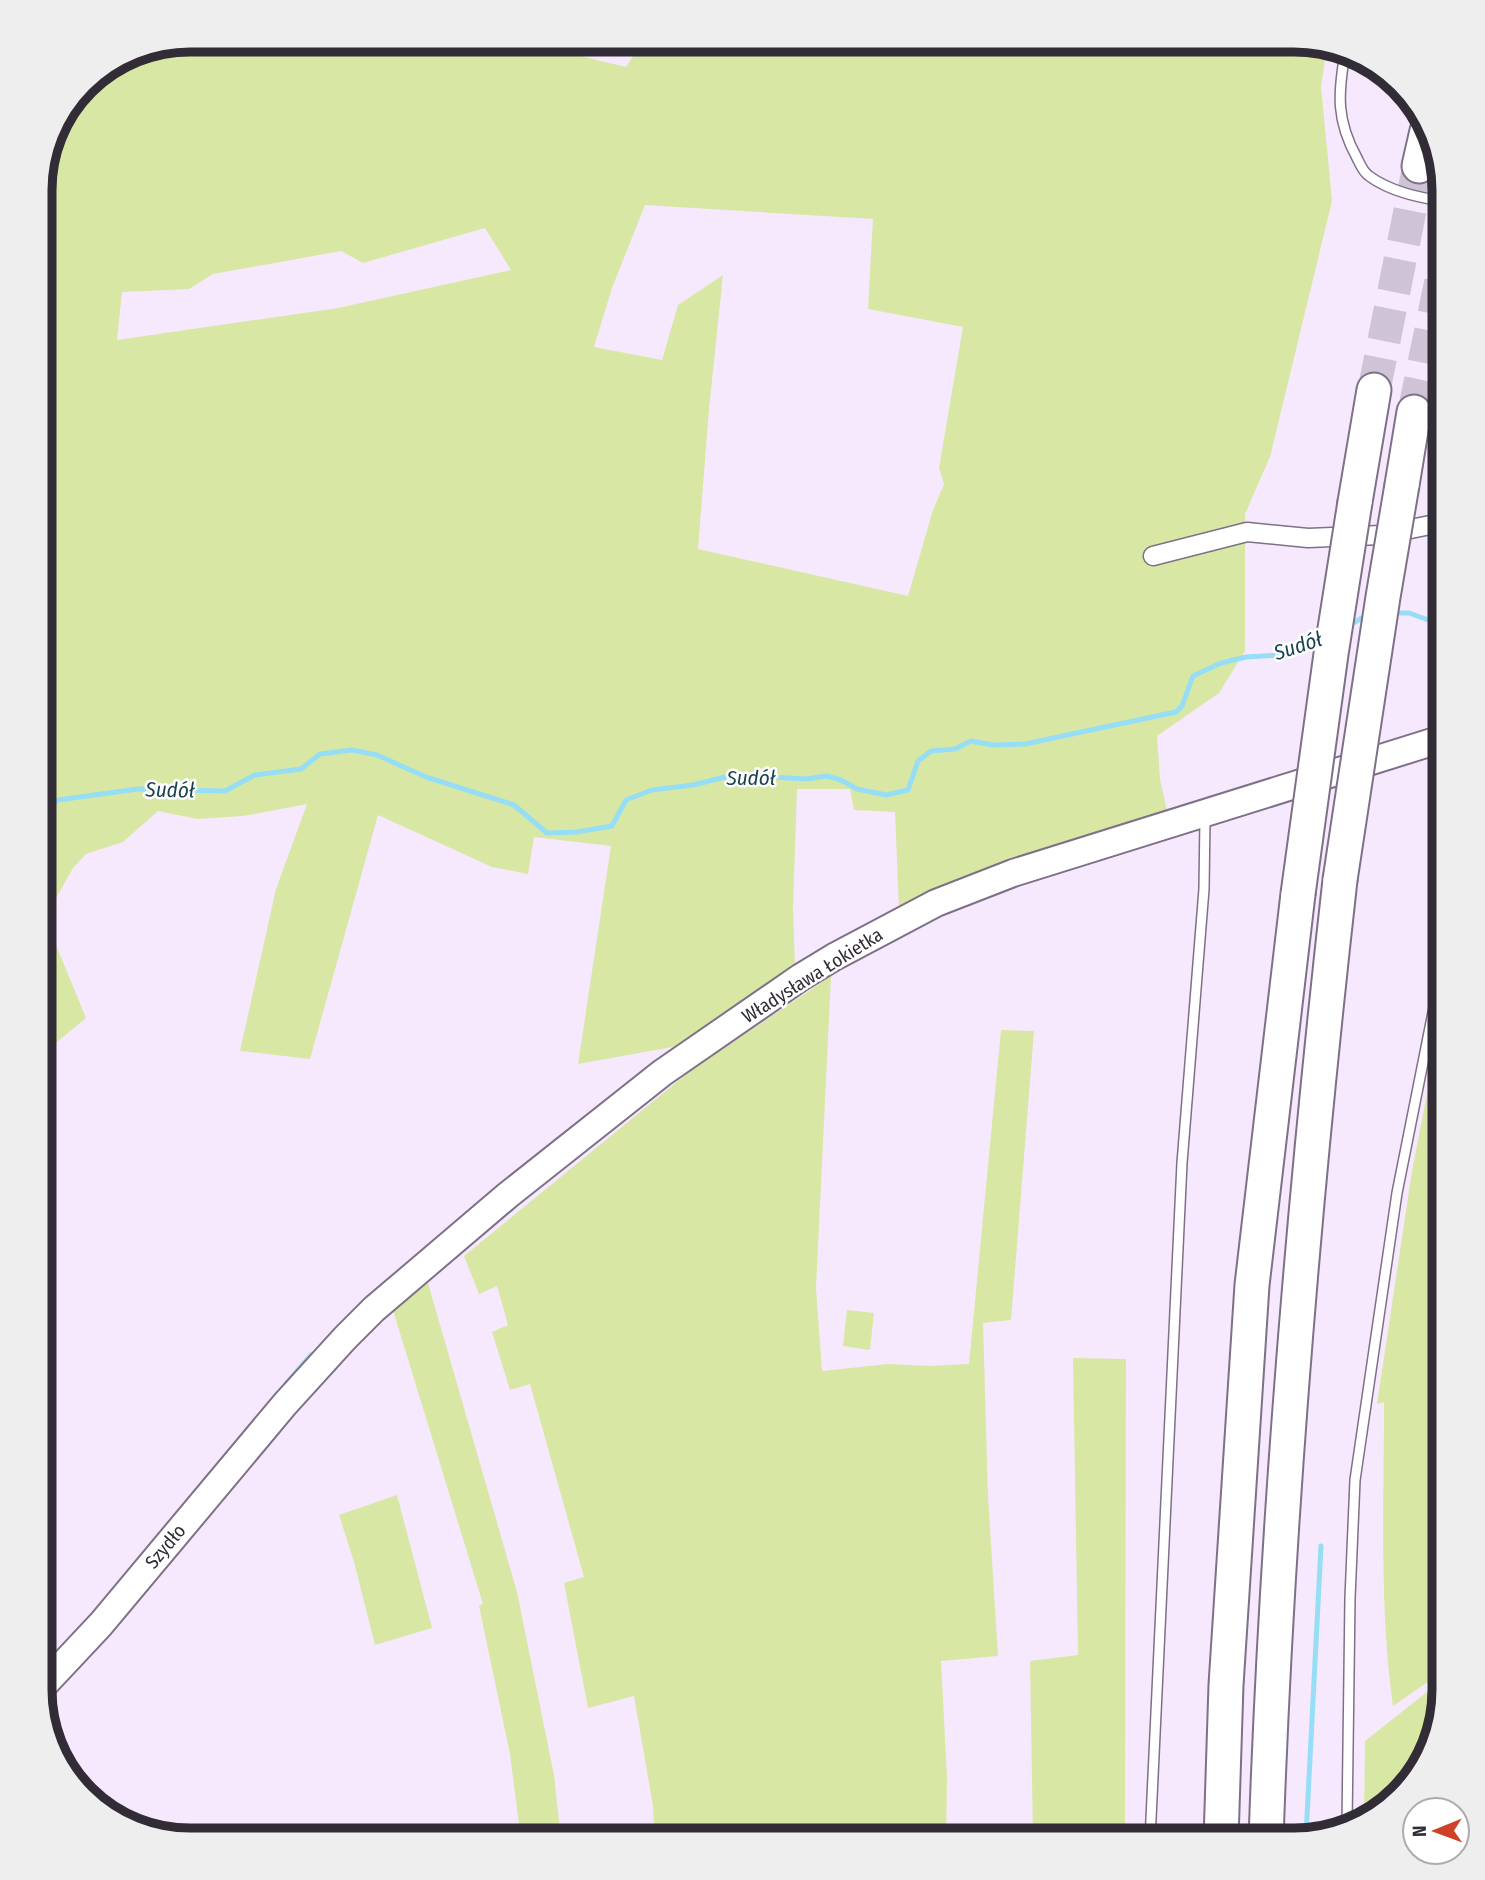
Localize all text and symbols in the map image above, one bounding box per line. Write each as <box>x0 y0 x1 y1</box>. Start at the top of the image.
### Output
water label: Sudół <box>1270 626 1327 666</box>
water label: Sudół <box>725 765 777 791</box>
water label: Sudół <box>144 777 196 803</box>
street label: Władysława Łokietka <box>738 923 887 1028</box>
street label: Szydło <box>140 1520 190 1573</box>
north arrow <box>1401 1796 1471 1866</box>
text: N <box>1408 1825 1431 1837</box>

